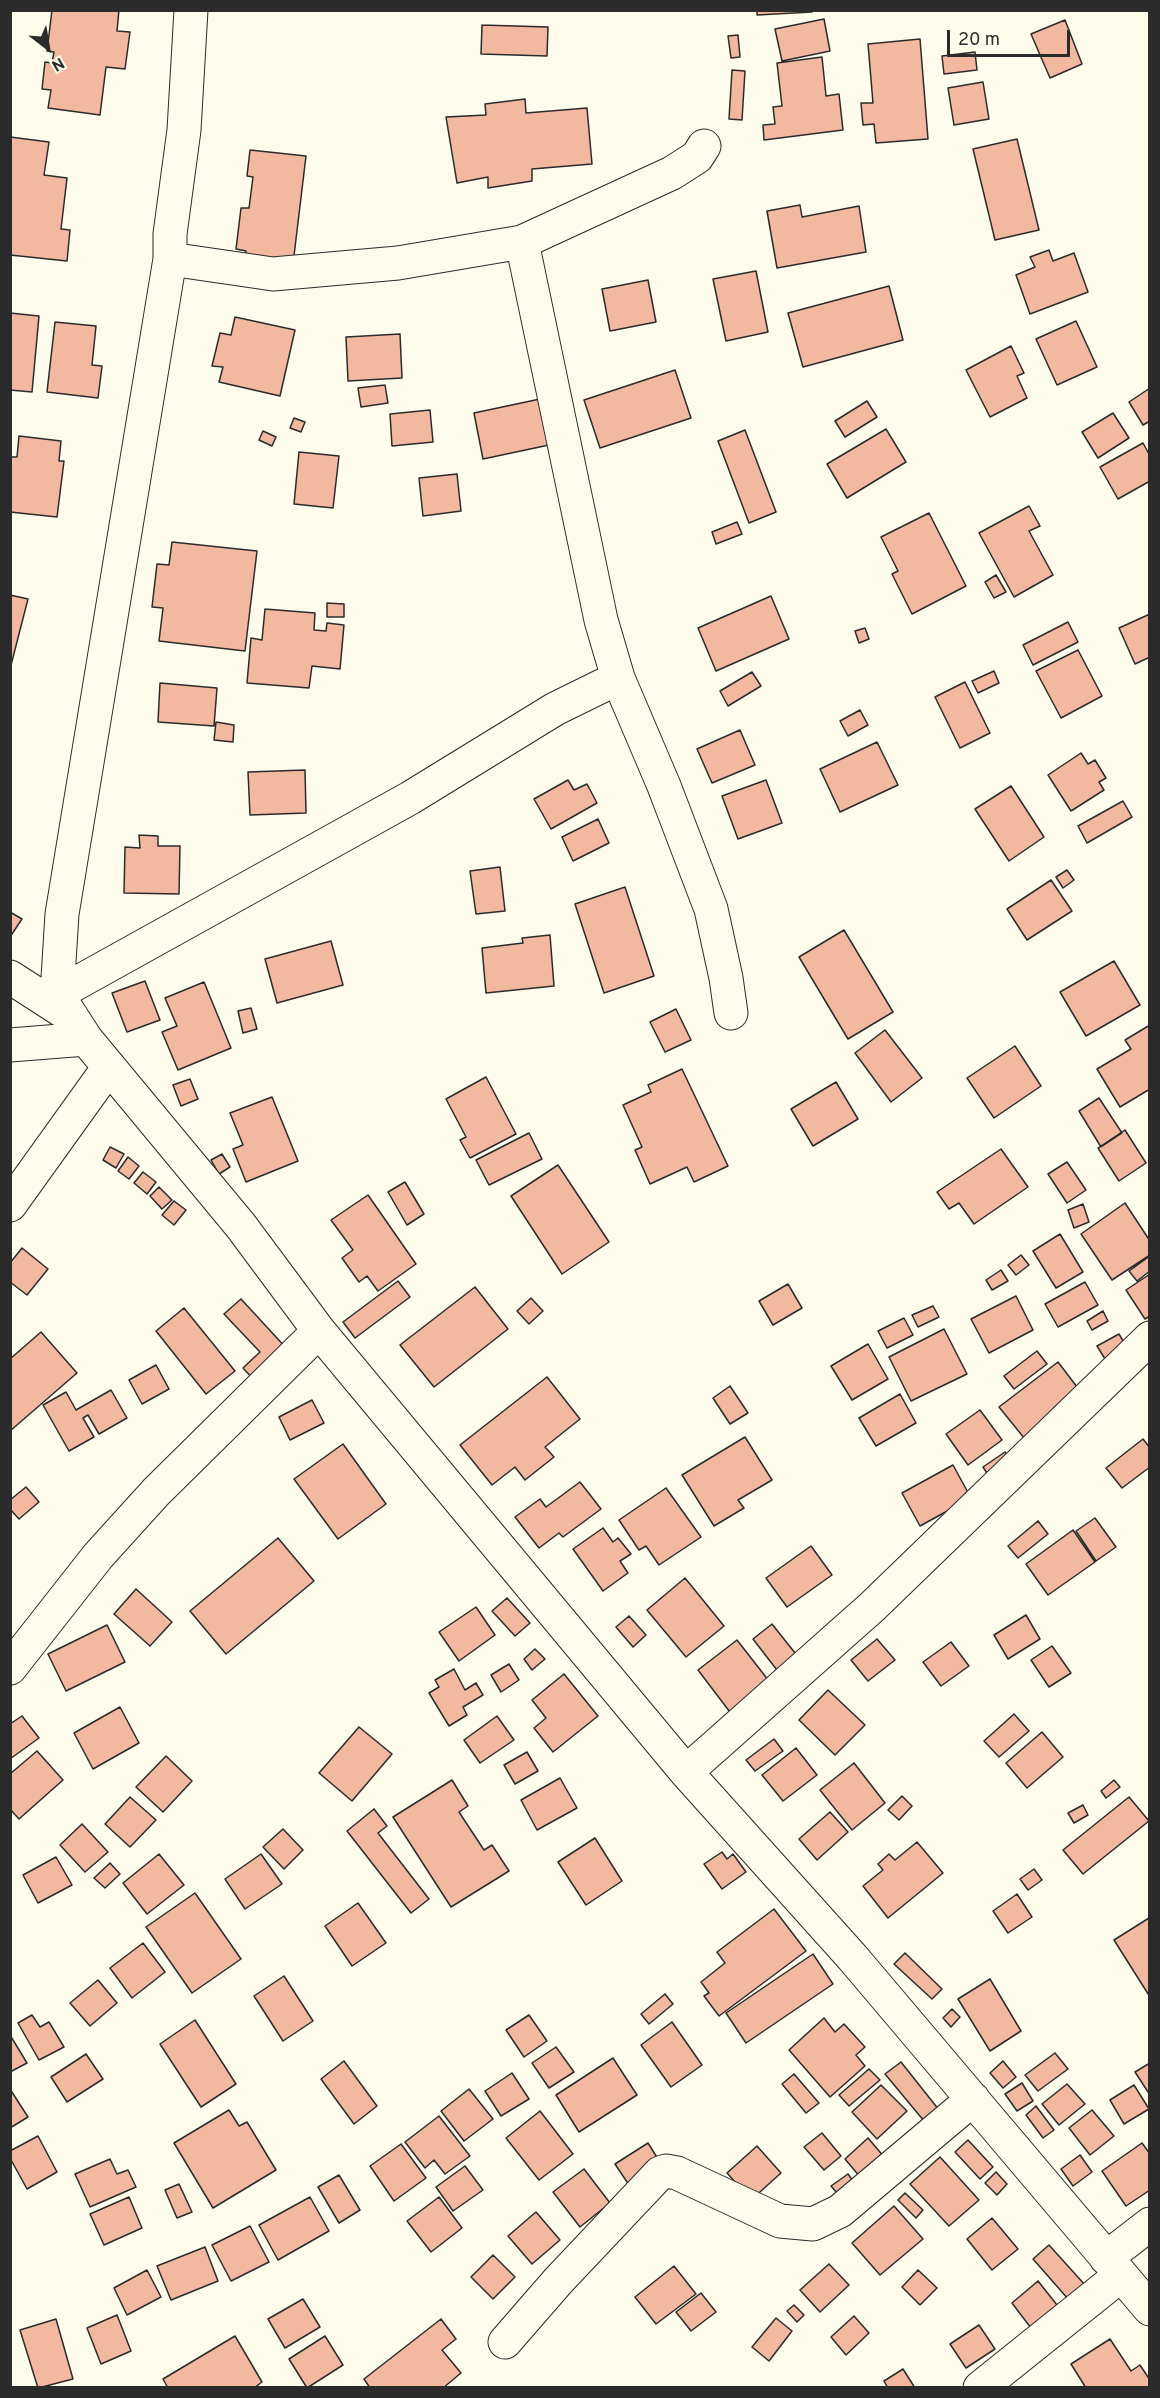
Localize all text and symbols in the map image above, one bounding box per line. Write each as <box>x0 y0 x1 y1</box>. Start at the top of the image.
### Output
north arrow <box>18 18 78 78</box>
scale bar <box>950 18 1073 56</box>
text: 20 m <box>958 29 1000 52</box>
text: N <box>47 52 67 75</box>

